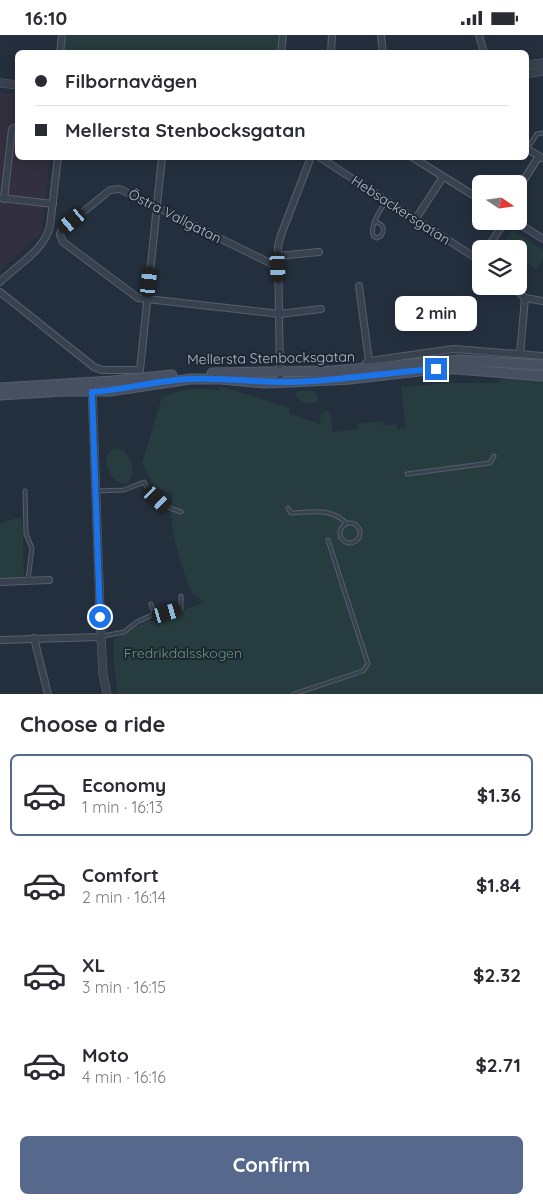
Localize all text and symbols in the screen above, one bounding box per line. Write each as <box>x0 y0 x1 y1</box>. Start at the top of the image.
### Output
text: 16:10 <box>25 6 67 30</box>
text: Filbornavägen <box>65 69 197 93</box>
text: Mellersta Stenbocksgatan <box>65 118 306 142</box>
street label: Hebsackersgatan <box>348 171 454 249</box>
north arrow <box>472 175 528 230</box>
map controls <box>472 175 527 295</box>
street label: Östra Vallgatan <box>125 185 225 247</box>
car <box>55 206 88 236</box>
button: layers <box>472 240 527 295</box>
car <box>269 252 286 282</box>
car <box>139 266 158 298</box>
callout: 2 min <box>395 297 477 331</box>
text: 2 min <box>415 303 457 323</box>
street label: Mellersta Stenbocksgatan <box>187 348 355 368</box>
route end <box>425 358 447 380</box>
car <box>140 483 173 515</box>
car <box>150 602 183 624</box>
route start <box>89 606 111 628</box>
park label: Fredrikdalsskogen <box>124 644 242 662</box>
text: Choose a ride <box>20 710 165 738</box>
icon: car <box>22 773 67 818</box>
text: Economy <box>82 773 166 797</box>
text: $1.36 <box>477 783 521 807</box>
text: 1 min · 16:13 <box>82 797 163 817</box>
icon: car <box>22 863 67 908</box>
text: Comfort <box>82 863 159 887</box>
text: $1.84 <box>476 873 521 897</box>
text: 2 min · 16:14 <box>82 887 166 907</box>
icon: car <box>22 953 67 998</box>
text: XL <box>82 953 105 977</box>
text: $2.32 <box>473 963 521 987</box>
text: 3 min · 16:15 <box>82 977 166 997</box>
icon: car <box>22 1043 67 1088</box>
text: Moto <box>82 1043 129 1067</box>
text: $2.71 <box>476 1053 521 1077</box>
text: 4 min · 16:16 <box>82 1067 166 1087</box>
button: Confirm <box>20 1136 523 1194</box>

